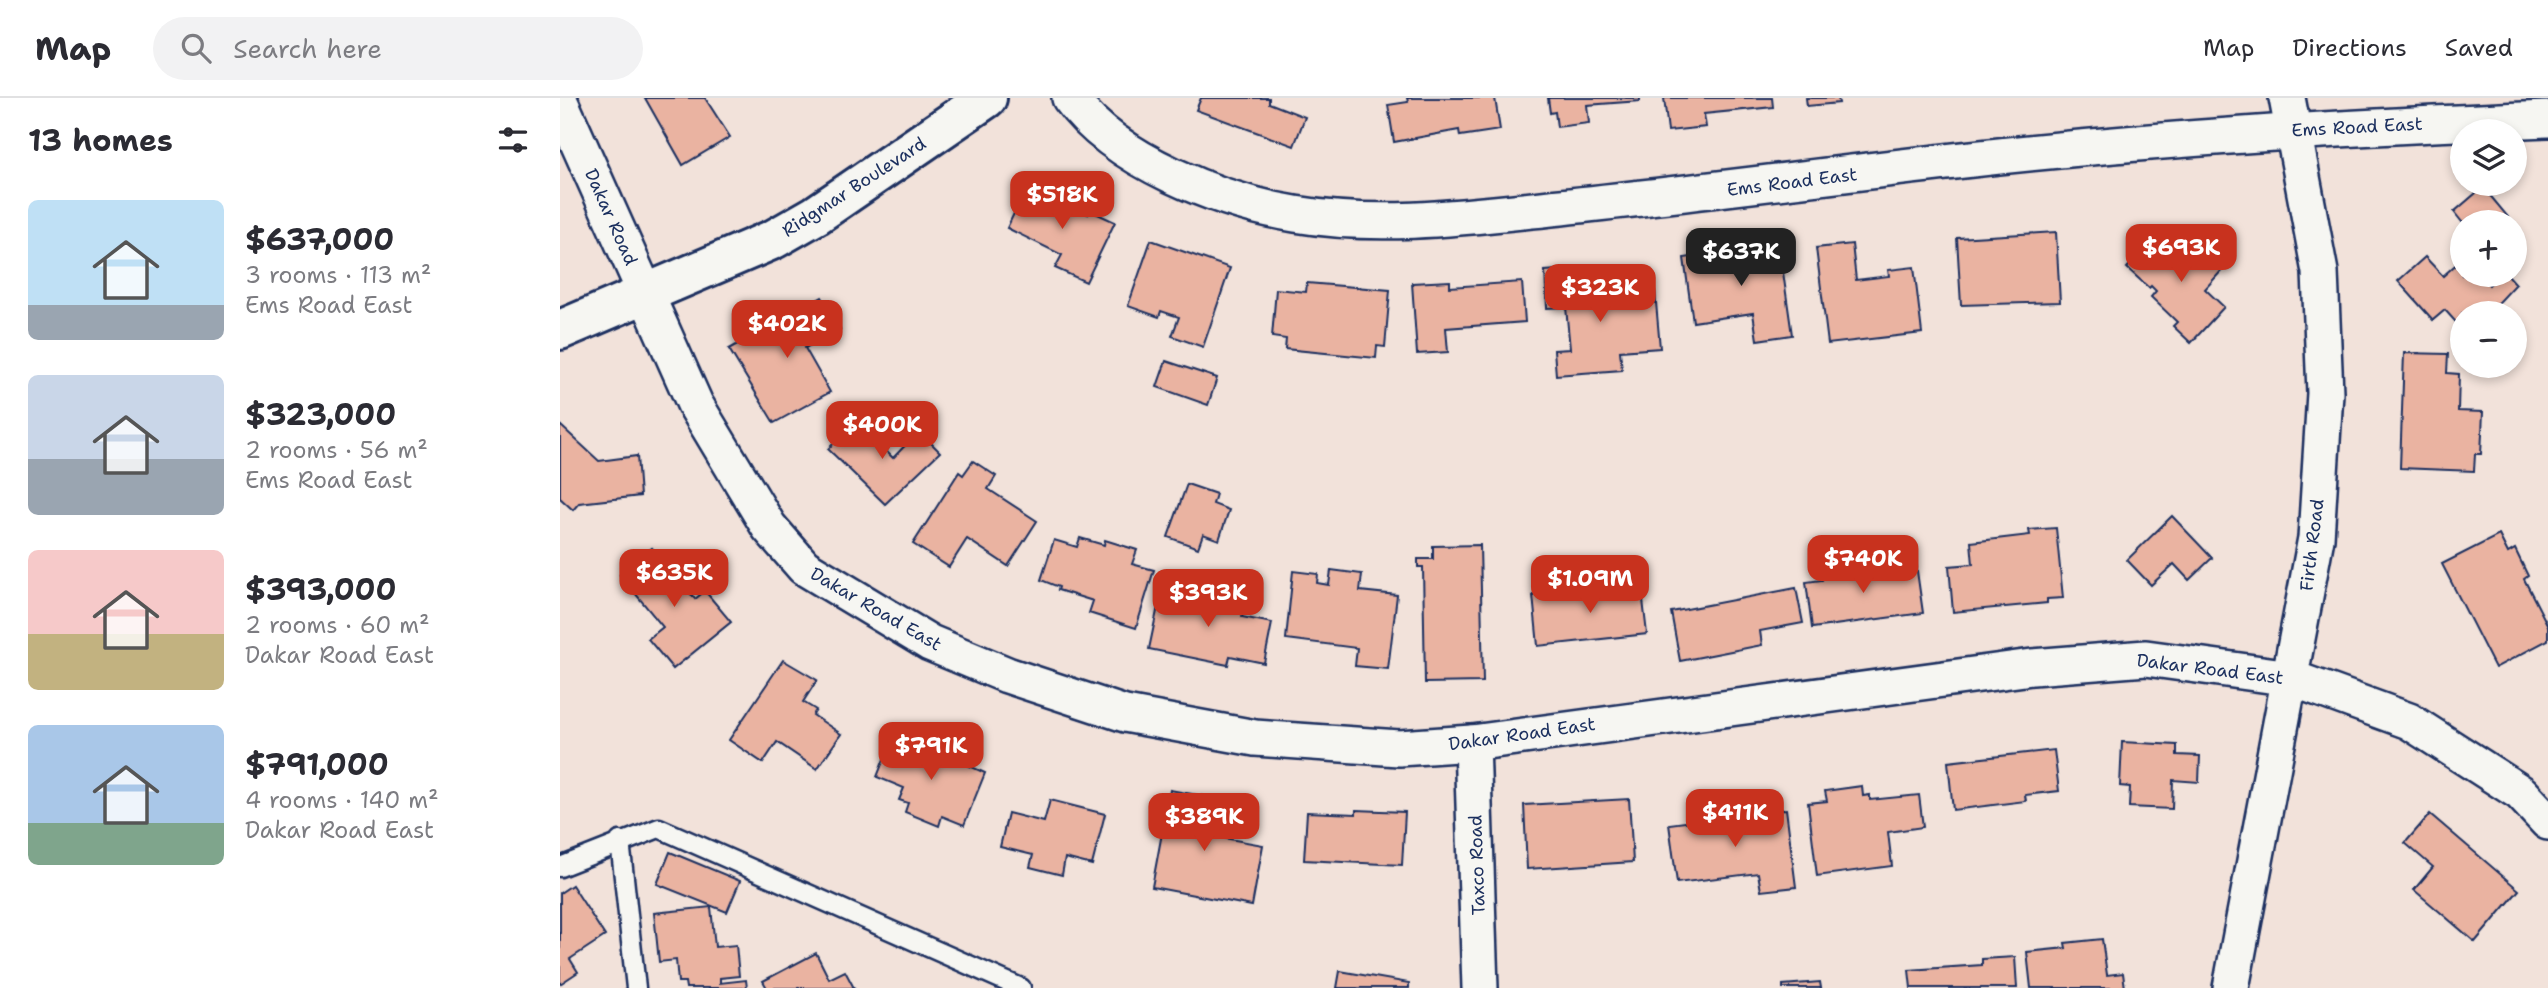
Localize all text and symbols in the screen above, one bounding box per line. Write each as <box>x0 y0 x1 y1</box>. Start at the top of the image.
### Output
search box <box>153 17 643 80</box>
text: Map <box>35 26 111 71</box>
icon: search <box>177 29 215 67</box>
text: Search here <box>233 31 382 66</box>
text: Map <box>2203 32 2254 64</box>
text: Directions <box>2292 32 2407 64</box>
text: Saved <box>2445 32 2513 64</box>
street label: Ems Road East <box>2291 112 2423 142</box>
map controls <box>2450 119 2527 378</box>
button: layers <box>2450 119 2527 196</box>
text: 13 homes <box>28 120 173 161</box>
icon: filters <box>494 121 532 159</box>
street label: Ridgmar Boulevard <box>777 131 931 243</box>
street label: Ems Road East <box>1725 162 1859 202</box>
street label: Dakar Road <box>579 165 643 269</box>
pin: $518K <box>1013 172 1111 231</box>
text: $518K <box>1026 179 1098 209</box>
button: + <box>2450 210 2527 287</box>
text: $637,000 <box>245 219 394 260</box>
pin: $693K <box>2132 225 2230 284</box>
icon: home <box>84 228 168 312</box>
pin: $637K <box>1692 228 1790 288</box>
text: $693K <box>2142 232 2220 262</box>
text: $637K <box>1702 236 1780 266</box>
text: 3 rooms · 113 m² <box>245 260 431 290</box>
pin: $323K <box>1551 264 1649 324</box>
text: $323K <box>1561 272 1639 302</box>
text: Ems Road East <box>245 290 413 320</box>
pin: $402K <box>738 300 836 360</box>
button: − <box>2450 301 2527 378</box>
text: $402K <box>748 308 826 338</box>
text: $323,000 <box>245 394 396 435</box>
pin: $400K <box>833 402 931 461</box>
icon: home <box>84 403 168 487</box>
text: $400K <box>842 409 922 439</box>
text: 2 rooms · 56 m² <box>245 435 428 465</box>
text: Ems Road East <box>245 465 413 495</box>
street label: Firth Road <box>2294 497 2330 593</box>
pin: $740K <box>1814 536 1912 595</box>
text: $740K <box>1823 543 1903 573</box>
pin: $635K <box>625 550 723 609</box>
pin: $1.09M <box>1533 556 1647 615</box>
text: $635K <box>635 557 713 587</box>
street label: Dakar Road East <box>806 562 946 656</box>
text: $1.09M <box>1547 563 1633 593</box>
text: $393,000 <box>245 569 397 610</box>
pin: $393K <box>1159 570 1257 629</box>
text: $393K <box>1169 577 1247 607</box>
icon: home <box>84 578 168 662</box>
text: 2 rooms · 60 m² <box>245 610 430 640</box>
text: Dakar Road East <box>245 640 434 670</box>
street label: Dakar Road East <box>2135 648 2285 690</box>
street label: Dakar Road East <box>1447 712 1597 756</box>
pin: $791K <box>882 722 980 782</box>
text: $791K <box>895 730 967 760</box>
text: $791,000 <box>245 744 389 785</box>
icon: home <box>84 753 168 837</box>
text: 4 rooms · 140 m² <box>245 785 439 815</box>
pin: $411K <box>1686 790 1784 849</box>
pin: $389K <box>1155 794 1253 853</box>
text: $411K <box>1702 797 1768 827</box>
text: $389K <box>1164 801 1244 831</box>
street label: Taxco Road <box>1463 814 1491 916</box>
text: Dakar Road East <box>245 815 434 845</box>

